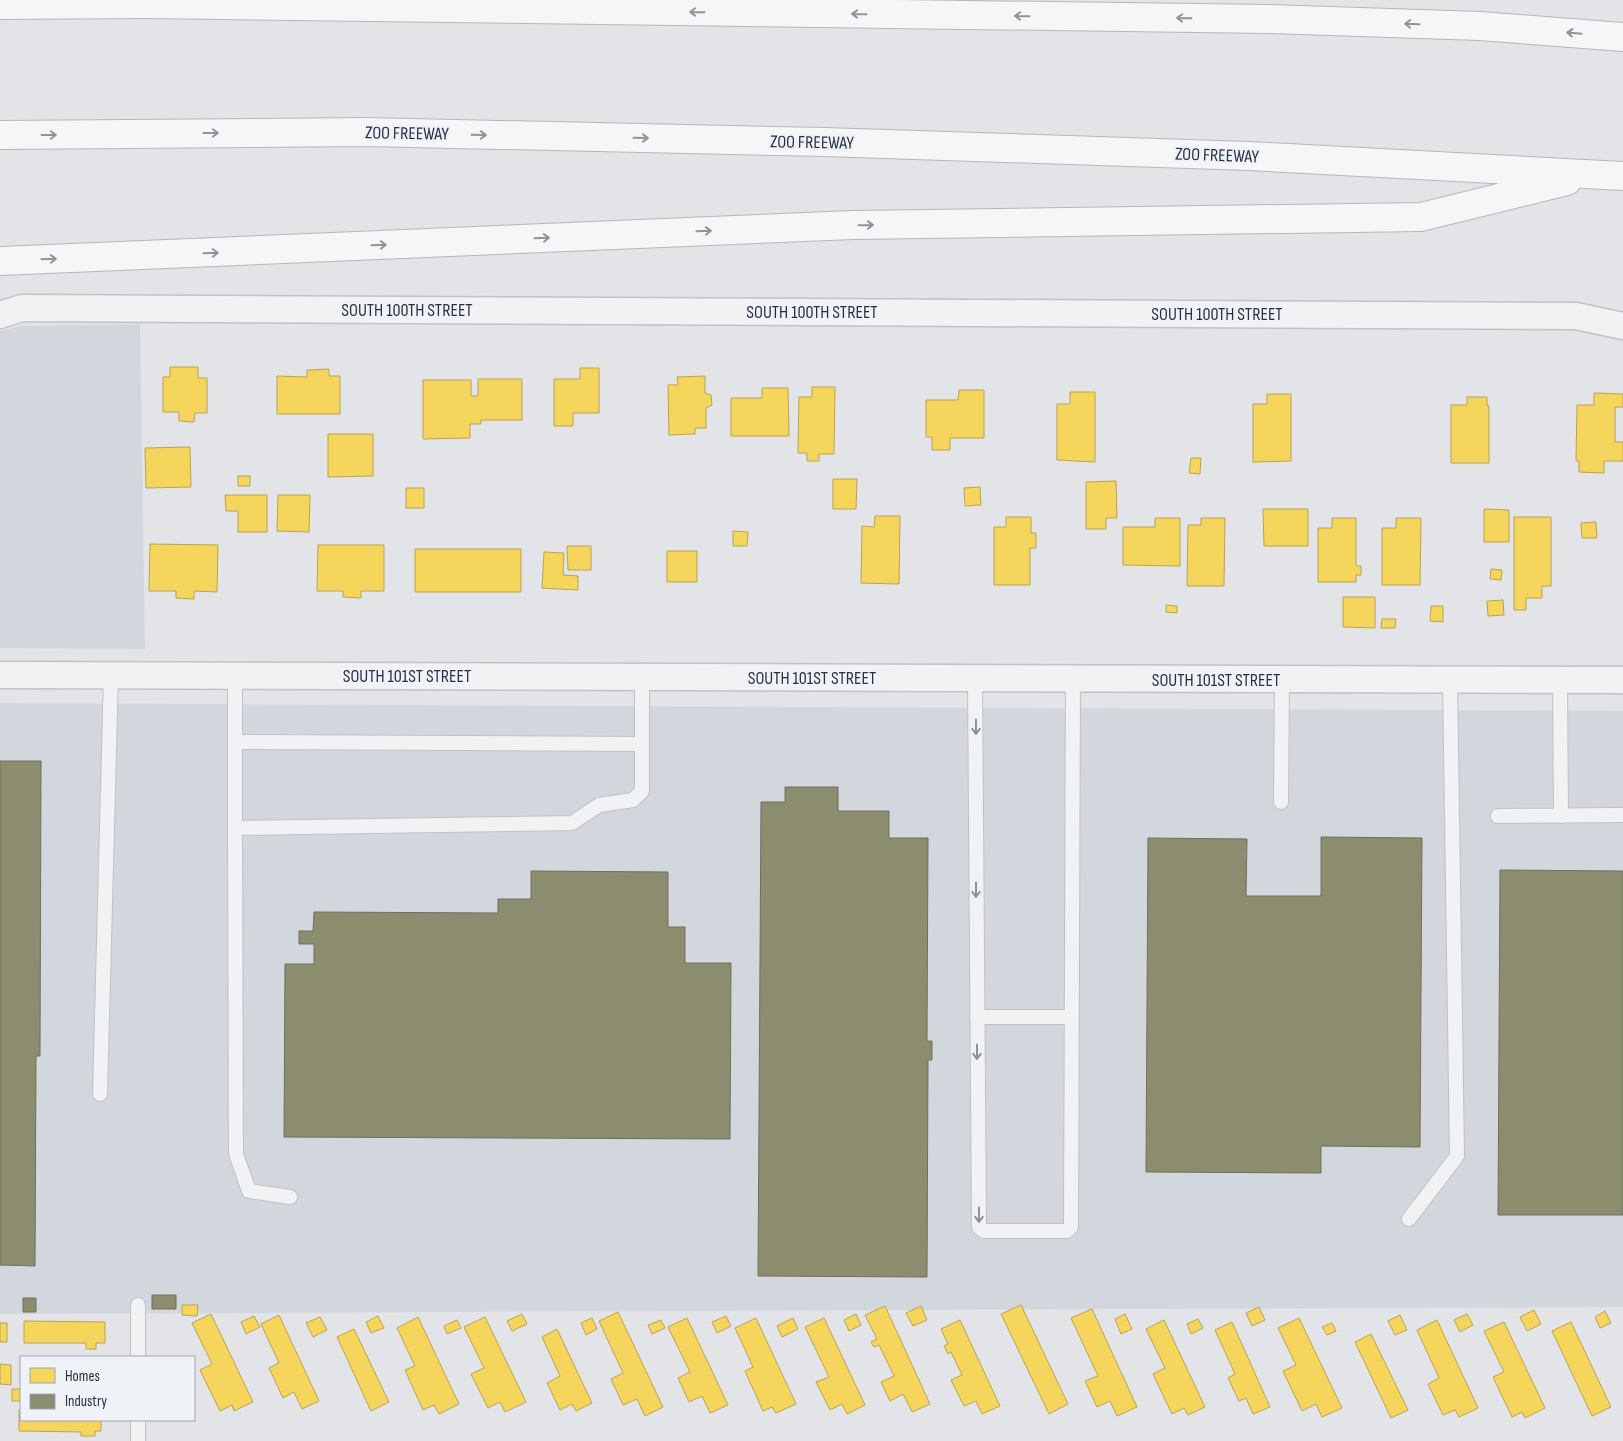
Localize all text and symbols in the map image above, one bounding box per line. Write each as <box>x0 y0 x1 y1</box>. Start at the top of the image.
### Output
one-way arrow <box>689 7 705 17</box>
one-way arrow <box>851 9 868 19</box>
one-way arrow <box>1014 11 1030 21</box>
one-way arrow <box>1176 13 1192 23</box>
one-way arrow <box>1404 19 1420 29</box>
one-way arrow <box>1567 29 1583 38</box>
street label: ZOO FREEWAY <box>365 122 450 145</box>
one-way arrow <box>203 129 219 138</box>
one-way arrow <box>40 130 56 140</box>
one-way arrow <box>470 130 486 139</box>
street label: ZOO FREEWAY <box>770 131 855 154</box>
one-way arrow <box>632 133 649 143</box>
street label: ZOO FREEWAY <box>1175 144 1260 167</box>
one-way arrow <box>858 220 874 230</box>
one-way arrow <box>696 227 712 236</box>
one-way arrow <box>533 234 549 243</box>
one-way arrow <box>371 241 387 250</box>
one-way arrow <box>203 248 219 257</box>
one-way arrow <box>40 255 56 264</box>
street label: SOUTH 100TH STREET <box>341 300 473 321</box>
street label: SOUTH 100TH STREET <box>746 302 878 323</box>
street label: SOUTH 100TH STREET <box>1151 304 1283 325</box>
street label: SOUTH 101ST STREET <box>343 666 471 687</box>
street label: SOUTH 101ST STREET <box>748 668 876 689</box>
street label: SOUTH 101ST STREET <box>1152 670 1280 691</box>
one-way arrow <box>971 719 980 735</box>
one-way arrow <box>971 881 981 897</box>
one-way arrow <box>972 1044 982 1060</box>
one-way arrow <box>974 1206 983 1222</box>
legend <box>20 1356 195 1421</box>
text: Homes <box>65 1367 100 1386</box>
text: Industry <box>65 1392 107 1411</box>

